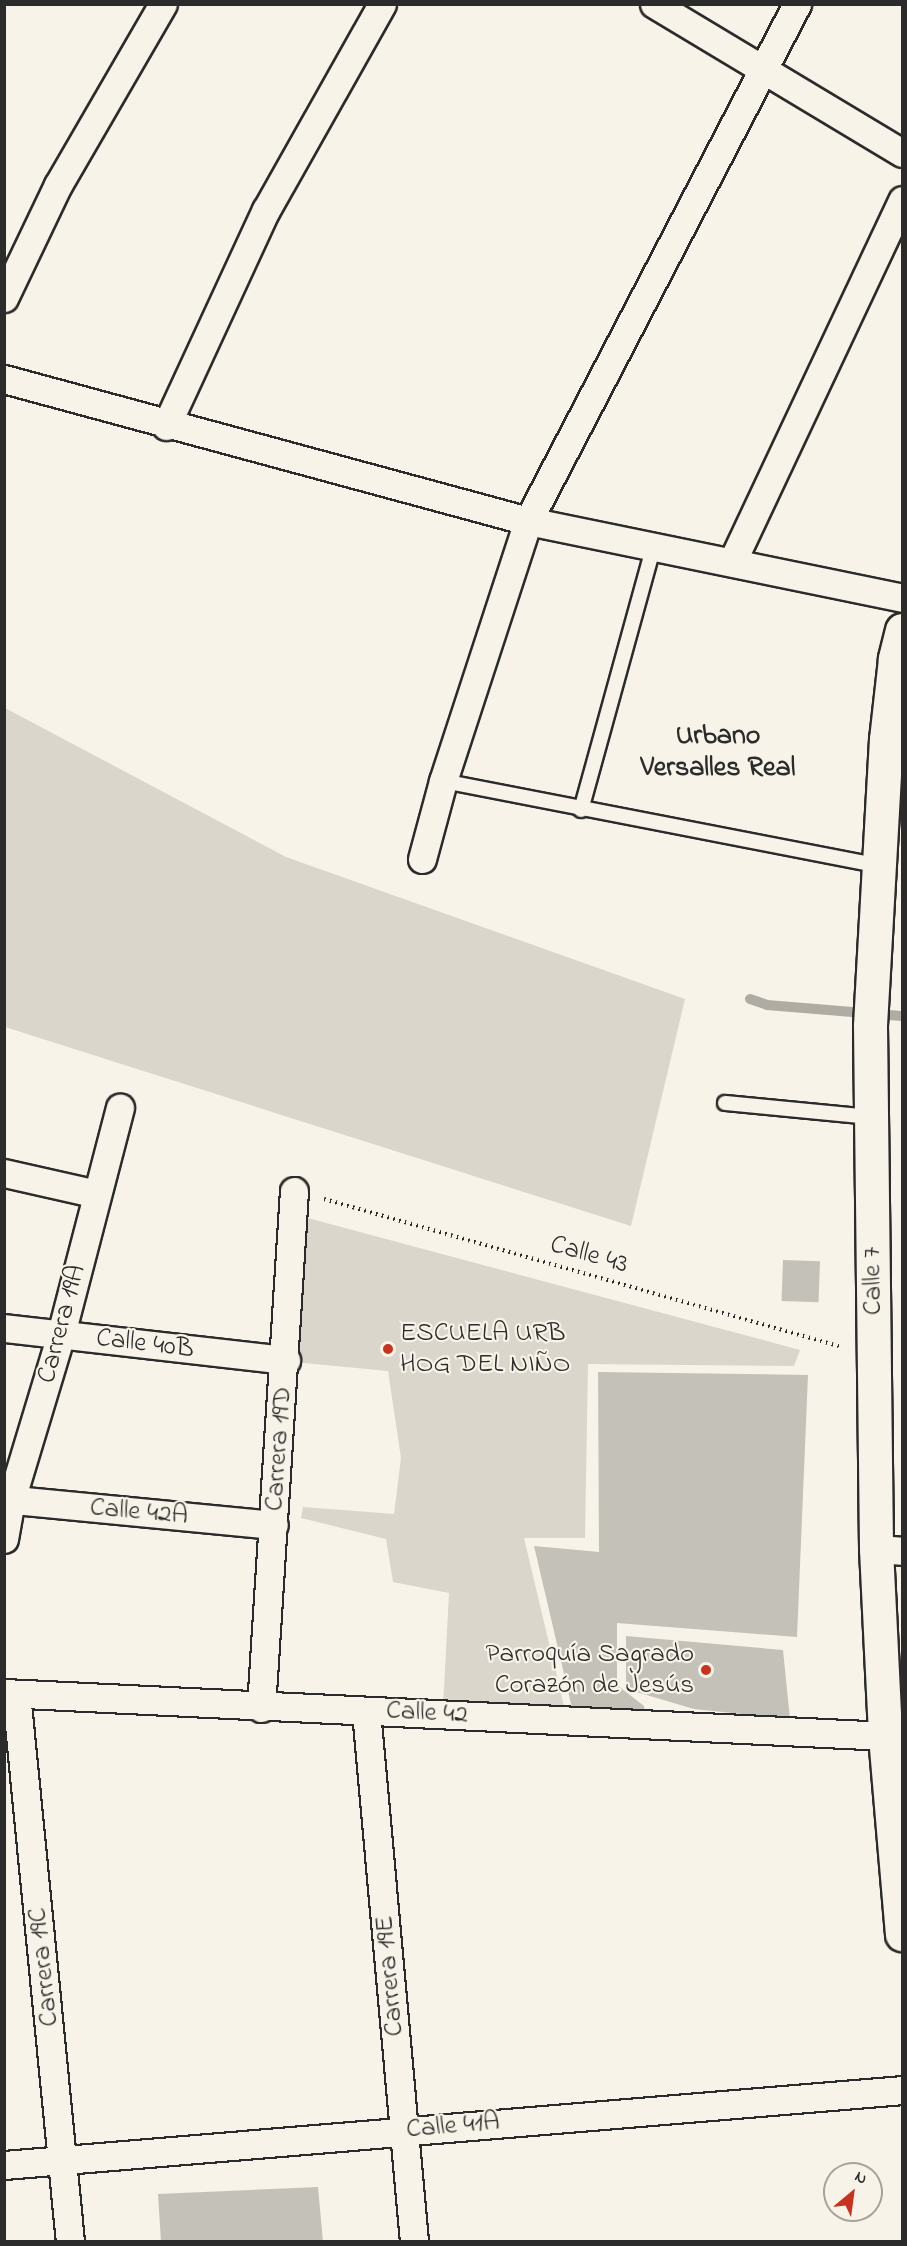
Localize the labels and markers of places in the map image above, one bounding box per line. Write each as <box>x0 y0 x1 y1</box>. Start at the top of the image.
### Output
place label: ESCUELA URB HOG DEL NIÑO <box>400 1317 571 1380</box>
marker: ESCUELA URB HOG DEL NIÑO <box>381 1342 395 1356</box>
place label: Parroquía Sagrado Corazón de Jesús <box>486 1638 694 1701</box>
marker: Parroquía Sagrado Corazón de Jesús <box>699 1663 713 1677</box>

